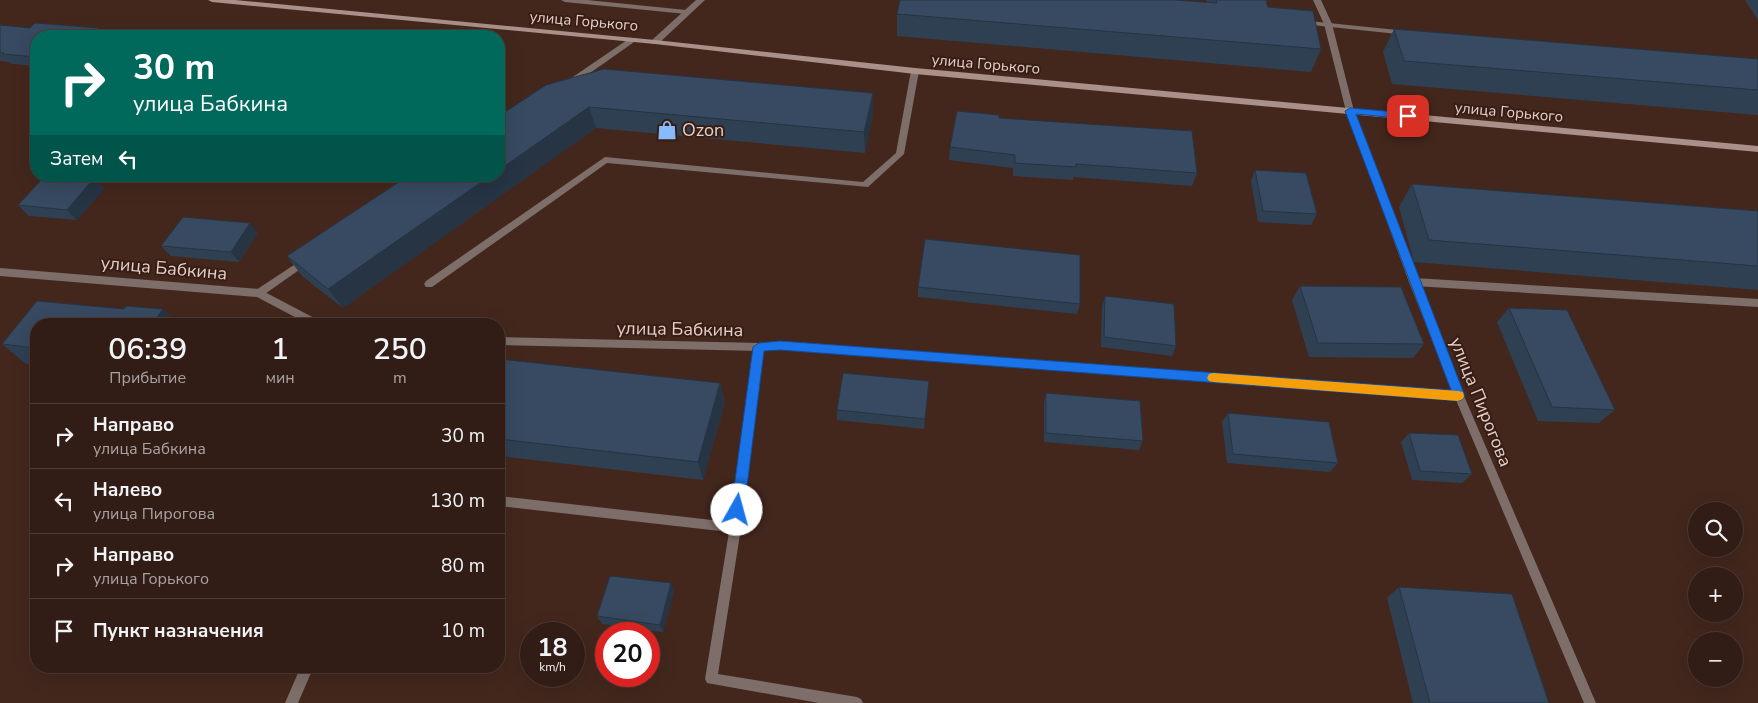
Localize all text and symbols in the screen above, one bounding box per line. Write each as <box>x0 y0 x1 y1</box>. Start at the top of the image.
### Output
street label: улица Горького <box>529 6 639 36</box>
text: 30 m <box>133 44 215 91</box>
street label: улица Горького <box>931 49 1041 79</box>
icon: right <box>50 50 115 115</box>
text: улица Бабкина <box>133 89 288 119</box>
pin <box>1387 95 1429 137</box>
street label: улица Горького <box>1454 97 1564 127</box>
icon: arrive <box>1394 102 1422 130</box>
place label: Ozon <box>682 118 724 142</box>
shop icon: Ozon <box>656 119 678 141</box>
icon: left <box>114 145 142 173</box>
text: Затем <box>50 146 104 172</box>
street label: улица Бабкина <box>100 251 228 285</box>
street label: улица Бабкина <box>616 316 744 342</box>
text: 06:39 <box>108 329 187 370</box>
text: 1 <box>271 329 289 370</box>
text: 250 <box>373 329 427 370</box>
street label: улица Пирогова <box>1444 334 1518 470</box>
text: Прибытие <box>109 367 186 389</box>
text: мин <box>265 367 295 389</box>
text: m <box>393 367 407 389</box>
text: Направо <box>93 412 174 438</box>
icon: right <box>50 422 78 450</box>
text: 30 m <box>441 423 485 449</box>
text: улица Бабкина <box>93 438 206 460</box>
text: Налево <box>93 477 162 503</box>
position arrow <box>710 483 762 535</box>
icon: left <box>50 487 78 515</box>
text: 130 m <box>430 488 485 514</box>
map controls <box>1688 502 1743 687</box>
button: search <box>1688 502 1743 557</box>
text: улица Пирогова <box>93 503 215 525</box>
text: Направо <box>93 542 174 568</box>
icon: right <box>50 552 78 580</box>
text: 80 m <box>441 553 485 579</box>
button: + <box>1688 567 1743 622</box>
text: улица Горького <box>93 568 209 590</box>
icon: arrive <box>50 617 78 645</box>
text: Пункт назначения <box>93 618 264 644</box>
text: 10 m <box>441 618 485 644</box>
speed limit sign: 20 <box>595 622 660 687</box>
text: 18 <box>537 631 568 665</box>
button: − <box>1688 632 1743 687</box>
text: km/h <box>539 659 566 675</box>

